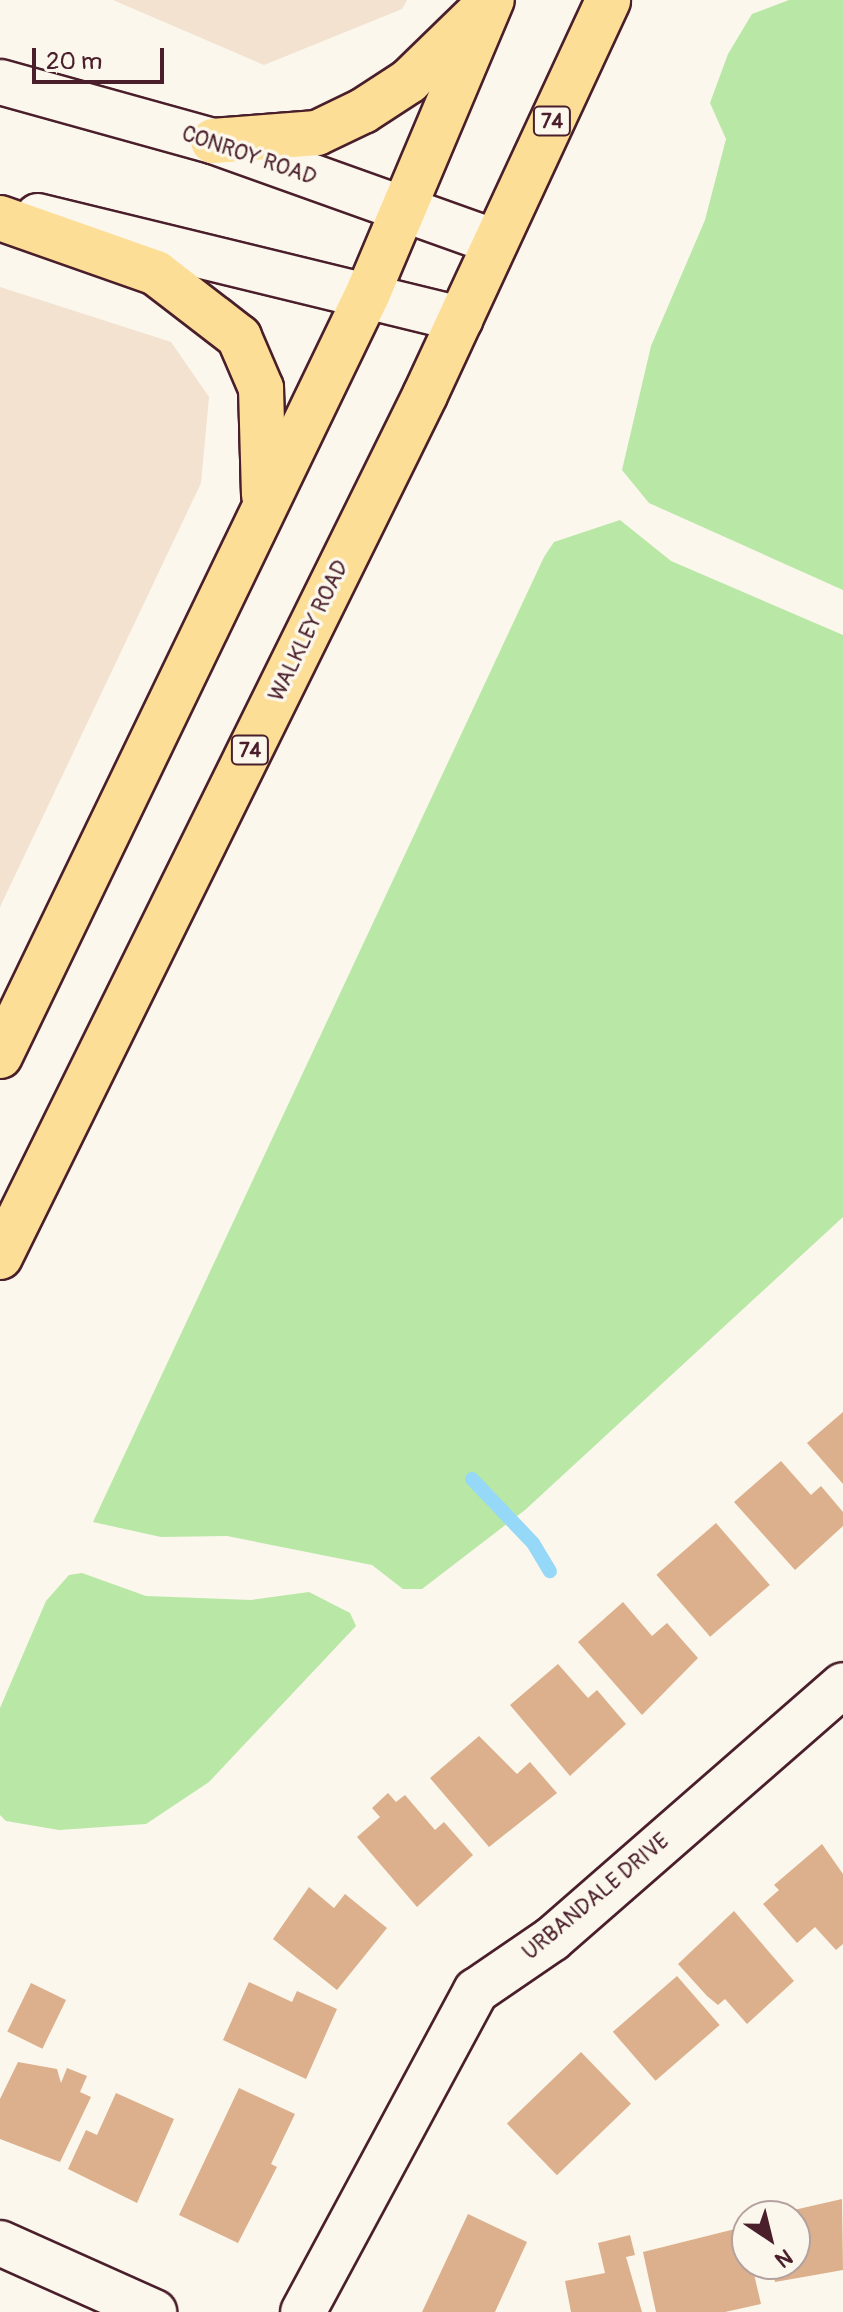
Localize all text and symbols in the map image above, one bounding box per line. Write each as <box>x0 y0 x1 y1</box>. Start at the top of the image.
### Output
scale bar <box>36 32 168 82</box>
text: 20 m <box>46 47 102 76</box>
road number: 74 <box>532 105 572 137</box>
street label: CONROY ROAD <box>178 121 320 191</box>
street label: WALKLEY ROAD <box>263 556 355 706</box>
road number: 74 <box>230 734 270 766</box>
street label: URBANDALE DRIVE <box>517 1828 675 1966</box>
north arrow <box>731 2200 811 2280</box>
text: N <box>769 2242 798 2274</box>

